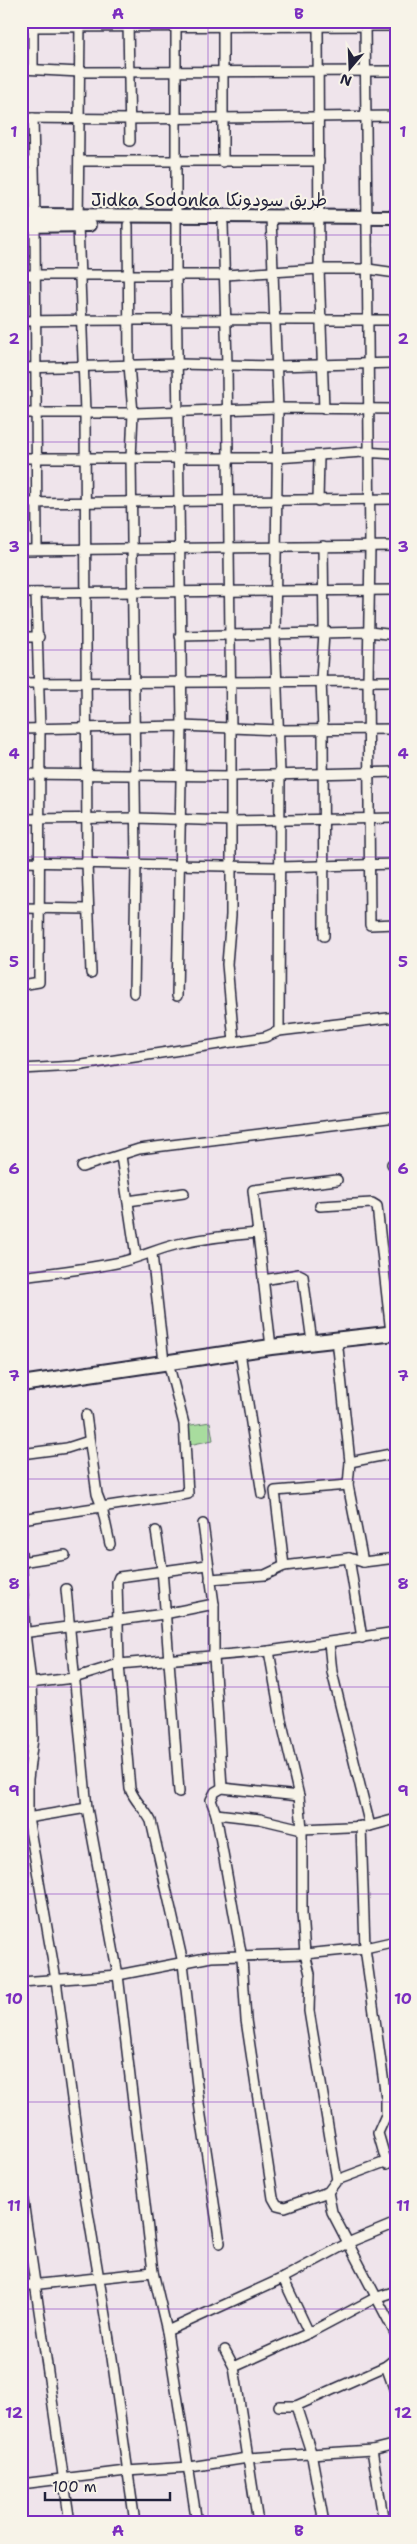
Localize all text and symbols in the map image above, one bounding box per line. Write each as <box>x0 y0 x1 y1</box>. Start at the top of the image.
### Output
text: A <box>112 3 124 24</box>
text: B <box>294 3 304 24</box>
north arrow <box>324 42 374 92</box>
text: N <box>338 70 354 91</box>
text: 1 <box>10 121 18 142</box>
text: 1 <box>399 121 407 142</box>
street label: Jidka Sodonka طريق سودونكا <box>91 188 327 212</box>
text: 2 <box>8 328 20 349</box>
text: 2 <box>397 328 409 349</box>
text: 3 <box>8 536 20 557</box>
text: 3 <box>397 536 409 557</box>
text: 4 <box>8 743 20 764</box>
text: 4 <box>397 743 409 764</box>
text: 5 <box>9 951 19 972</box>
text: 5 <box>398 951 408 972</box>
text: 6 <box>8 1158 20 1179</box>
text: 6 <box>397 1158 409 1179</box>
text: 7 <box>8 1365 20 1386</box>
text: 7 <box>397 1365 409 1386</box>
text: 8 <box>8 1573 20 1594</box>
text: 8 <box>397 1573 409 1594</box>
text: 9 <box>8 1780 20 1801</box>
text: 9 <box>397 1780 409 1801</box>
text: 10 <box>5 1988 23 2009</box>
text: 10 <box>394 1988 412 2009</box>
text: 11 <box>7 2195 21 2216</box>
text: 11 <box>396 2195 410 2216</box>
text: 12 <box>5 2402 23 2423</box>
text: 12 <box>394 2402 412 2423</box>
scale bar <box>45 2469 170 2501</box>
text: 100 m <box>52 2477 97 2497</box>
text: A <box>112 2520 124 2541</box>
text: B <box>294 2520 304 2541</box>

